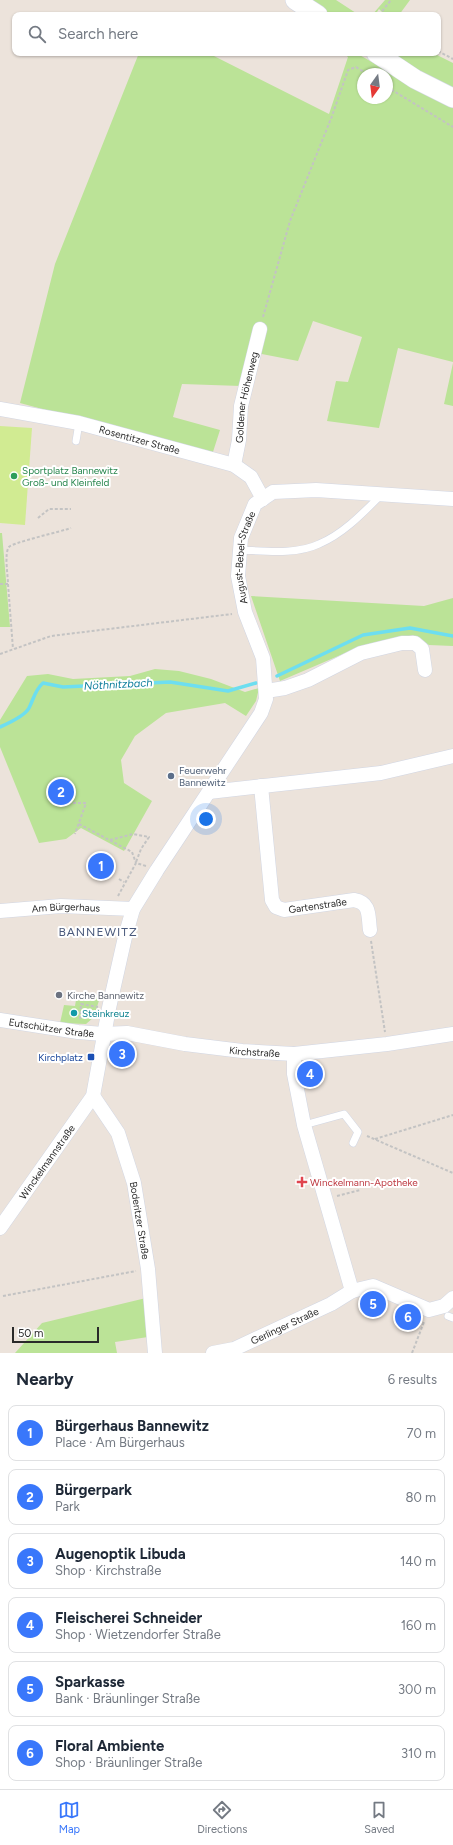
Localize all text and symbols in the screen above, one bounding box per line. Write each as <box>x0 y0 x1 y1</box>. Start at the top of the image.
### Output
search box <box>12 12 441 56</box>
icon: search <box>26 23 48 45</box>
text: Search here <box>58 25 138 43</box>
north arrow <box>357 68 393 104</box>
street label: Goldener Höhenweg <box>233 350 261 443</box>
street label: Rosentitzer Straße <box>97 423 182 457</box>
place label: Sportplatz Bannewitz Groß- und Kleinfeld <box>22 464 118 489</box>
marker: Sportplatz Bannewitz Groß- und Kleinfeld <box>9 471 19 481</box>
street label: August-Bebel-Straße <box>232 509 259 605</box>
water label: Nöthnitzbach <box>83 676 153 693</box>
place label: Feuerwehr Bannewitz <box>179 764 227 789</box>
marker: Feuerwehr Bannewitz <box>166 771 176 781</box>
pin: 2 <box>48 777 74 807</box>
your location <box>196 809 216 829</box>
pin: 1 <box>88 851 114 881</box>
street label: Gartenstraße <box>287 895 348 916</box>
street label: Am Bürgerhaus <box>31 900 101 915</box>
district label: BANNEWITZ <box>58 925 138 939</box>
place label: Kirche Bannewitz <box>67 989 144 1002</box>
marker: Kirche Bannewitz <box>54 990 64 1000</box>
place label: Steinkreuz <box>82 1007 130 1020</box>
marker: Steinkreuz <box>69 1008 79 1018</box>
street label: Eutschützer Straße <box>8 1015 95 1040</box>
pin: 3 <box>109 1039 135 1069</box>
street label: Kirchstraße <box>228 1043 281 1060</box>
place label: Kirchplatz <box>38 1051 83 1064</box>
marker: Kirchplatz <box>86 1052 96 1062</box>
pin: 4 <box>297 1059 323 1089</box>
street label: Winckelmannstraße <box>16 1122 78 1202</box>
place label: Winckelmann-Apotheke <box>310 1176 418 1189</box>
marker: Winckelmann-Apotheke <box>297 1177 307 1187</box>
street label: Boderitzer Straße <box>127 1181 152 1261</box>
pin: 5 <box>360 1289 386 1319</box>
pin: 6 <box>395 1302 421 1332</box>
street label: Gerlinger Straße <box>249 1304 321 1347</box>
scale bar <box>12 1325 99 1344</box>
text: 50 m <box>18 1327 43 1340</box>
text: Nearby <box>16 1369 74 1389</box>
text: 6 results <box>388 1372 437 1387</box>
text: Bürgerhaus Bannewitz <box>55 1417 209 1435</box>
text: 1 <box>27 1426 33 1441</box>
text: 70 m <box>406 1426 436 1441</box>
text: Place · Am Bürgerhaus <box>55 1435 185 1450</box>
text: Bürgerpark <box>55 1481 132 1499</box>
text: 2 <box>26 1490 34 1505</box>
text: 80 m <box>405 1490 436 1505</box>
text: Park <box>55 1499 80 1514</box>
text: Augenoptik Libuda <box>55 1545 186 1563</box>
text: 3 <box>26 1554 34 1569</box>
text: 140 m <box>400 1554 436 1569</box>
text: Shop · Kirchstraße <box>55 1563 161 1578</box>
text: Fleischerei Schneider <box>55 1609 202 1627</box>
text: 4 <box>26 1618 34 1633</box>
text: 160 m <box>401 1618 436 1633</box>
text: Shop · Wietzendorfer Straße <box>55 1627 221 1642</box>
text: Sparkasse <box>55 1673 125 1691</box>
text: 5 <box>26 1682 34 1697</box>
text: 300 m <box>398 1682 436 1697</box>
text: Bank · Bräunlinger Straße <box>55 1691 200 1706</box>
text: Floral Ambiente <box>55 1737 164 1755</box>
text: 6 <box>26 1746 34 1761</box>
text: 310 m <box>401 1746 436 1761</box>
text: Shop · Bräunlinger Straße <box>55 1755 202 1770</box>
tab: Map <box>58 1799 80 1836</box>
tab: Directions <box>197 1799 247 1836</box>
tab: Saved <box>364 1799 395 1836</box>

